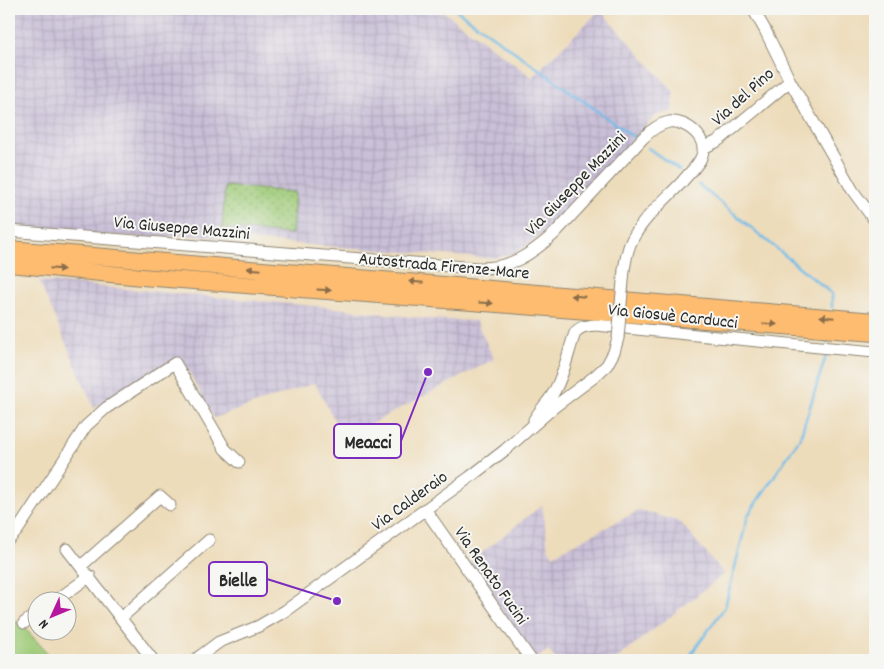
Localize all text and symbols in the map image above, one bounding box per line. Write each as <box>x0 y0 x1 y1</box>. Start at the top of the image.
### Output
street label: Via del Pino <box>707 63 781 133</box>
street label: Via Giuseppe Mazzini <box>520 127 633 242</box>
street label: Via Giuseppe Mazzini <box>113 211 251 248</box>
street label: Autostrada Firenze-Mare <box>357 248 530 287</box>
one-way arrow <box>50 265 66 273</box>
one-way arrow <box>245 265 261 273</box>
one-way arrow <box>407 278 423 286</box>
one-way arrow <box>316 287 332 295</box>
one-way arrow <box>569 292 585 300</box>
street label: Via Giosuè Carducci <box>607 298 739 337</box>
one-way arrow <box>478 299 494 307</box>
one-way arrow <box>818 312 834 320</box>
one-way arrow <box>762 321 778 329</box>
callout: Meacci <box>334 424 401 458</box>
text: Meacci <box>344 431 392 458</box>
street label: Via Calderaio <box>367 466 454 538</box>
street label: Via Renato Fucini <box>447 522 533 631</box>
callout: Bielle <box>209 562 267 596</box>
text: Bielle <box>219 569 257 596</box>
north arrow <box>28 592 78 642</box>
text: N <box>34 614 54 633</box>

